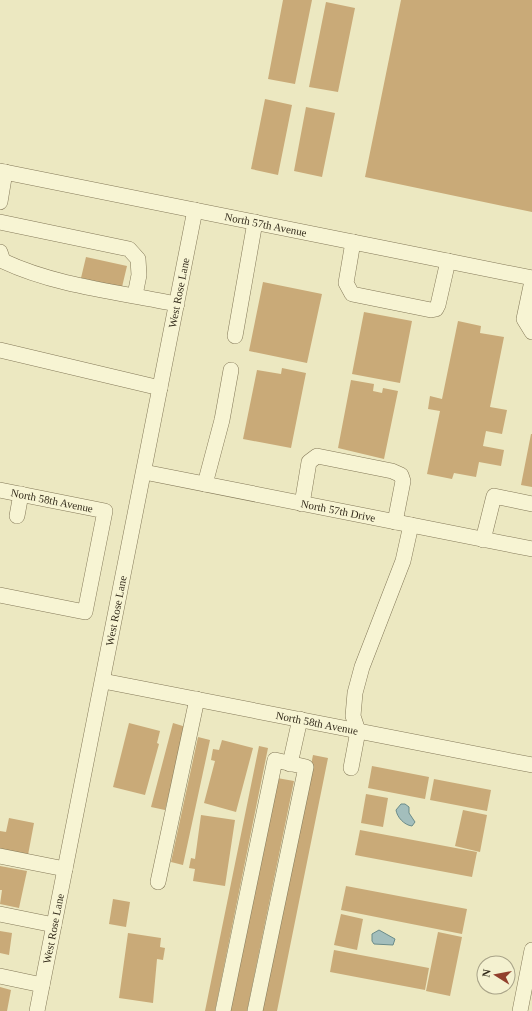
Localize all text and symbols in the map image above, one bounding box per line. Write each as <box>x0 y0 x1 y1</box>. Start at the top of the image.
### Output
street label: North 57th Avenue <box>224 210 308 239</box>
street label: West Rose Lane <box>166 257 191 329</box>
street label: North 58th Avenue <box>10 486 94 514</box>
street label: North 57th Drive <box>300 497 377 524</box>
street label: West Rose Lane <box>103 574 129 647</box>
street label: North 58th Avenue <box>275 709 359 737</box>
street label: West Rose Lane <box>40 892 66 965</box>
north arrow <box>476 955 516 995</box>
text: N <box>480 968 493 978</box>

